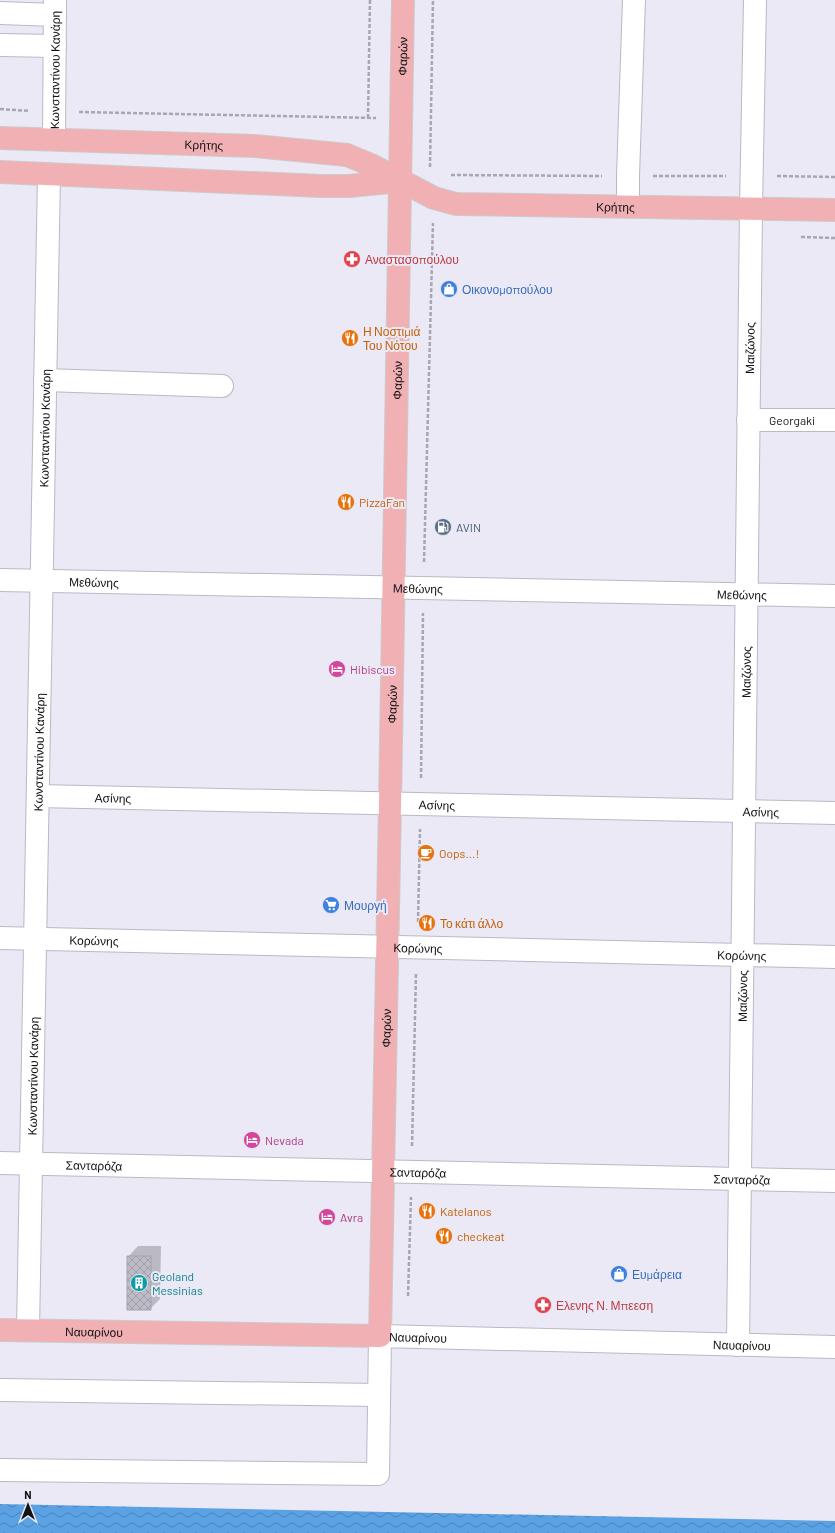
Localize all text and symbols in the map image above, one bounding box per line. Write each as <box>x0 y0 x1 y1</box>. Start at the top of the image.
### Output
street label: Κωνσταντίνου Κανάρη <box>47 11 63 129</box>
street label: Φαρών <box>395 37 410 76</box>
street label: Κρήτης <box>184 137 224 153</box>
street label: Κρήτης <box>596 199 635 215</box>
pharmacy icon: Αναστασοπούλου <box>342 249 362 269</box>
place label: Αναστασοπούλου <box>365 252 459 266</box>
shop icon: Οικονομοπούλου <box>439 279 459 299</box>
place label: Οικονομοπούλου <box>462 282 552 296</box>
street label: Μαιζώνος <box>742 322 758 374</box>
place label: Η Νοστιμιά Του Νότου <box>363 324 420 352</box>
restaurant icon: Η Νοστιμιά Του Νότου <box>340 328 360 348</box>
street label: Φαρών <box>390 361 405 400</box>
street label: Κωνσταντίνου Κανάρη <box>36 369 53 488</box>
street label: Georgaki <box>769 413 815 427</box>
restaurant icon: PizzaFan <box>336 492 356 512</box>
place label: PizzaFan <box>359 495 405 509</box>
fuel station icon: AVIN <box>433 517 453 537</box>
place label: AVIN <box>456 520 481 534</box>
street label: Μεθώνης <box>69 574 119 590</box>
street label: Μεθώνης <box>393 581 443 596</box>
street label: Μεθώνης <box>717 587 767 603</box>
street label: Μαιζώνος <box>738 646 754 698</box>
hotel icon: Hibiscus <box>327 659 347 679</box>
place label: Hibiscus <box>350 662 395 676</box>
street label: Φαρών <box>384 685 400 724</box>
street label: Κωνσταντίνου Κανάρη <box>30 693 48 811</box>
street label: Ασίνης <box>95 790 132 806</box>
street label: Ασίνης <box>418 797 456 813</box>
street label: Ασίνης <box>742 804 779 820</box>
cafe icon: Oops...! <box>416 843 436 863</box>
place label: Oops...! <box>439 846 479 860</box>
supermarket icon: Μουργή <box>321 895 341 915</box>
place label: Μουργή <box>344 898 387 913</box>
restaurant icon: Το κάτι άλλο <box>417 913 437 933</box>
place label: Το κάτι άλλο <box>440 916 503 930</box>
street label: Κορώνης <box>69 933 119 949</box>
street label: Κορώνης <box>393 940 443 956</box>
street label: Κορώνης <box>717 947 767 963</box>
street label: Μαιζώνος <box>735 970 750 1022</box>
street label: Φαρών <box>378 1009 394 1048</box>
street label: Κωνσταντίνου Κανάρη <box>25 1017 42 1135</box>
hotel icon: Nevada <box>242 1130 262 1150</box>
place label: Nevada <box>265 1133 304 1147</box>
street label: Σανταρόζα <box>65 1157 123 1174</box>
street label: Σανταρόζα <box>389 1164 447 1181</box>
street label: Σανταρόζα <box>713 1171 770 1187</box>
restaurant icon: Katelanos <box>417 1201 437 1221</box>
place label: Katelanos <box>440 1204 492 1218</box>
hotel icon: Avra <box>317 1207 337 1227</box>
place label: Avra <box>340 1210 363 1224</box>
restaurant icon: checkeat <box>434 1226 454 1246</box>
place label: checkeat <box>457 1229 505 1243</box>
shop icon: Ευμάρεια <box>609 1264 629 1284</box>
place label: Ευμάρεια <box>632 1267 682 1282</box>
place label: Geoland Messinias <box>152 1269 203 1297</box>
building icon: Geoland Messinias <box>129 1273 149 1293</box>
pharmacy icon: Ελενης Ν. Μπεεση <box>533 1295 553 1315</box>
place label: Ελενης Ν. Μπεεση <box>556 1298 653 1313</box>
street label: Ναυαρίνου <box>65 1324 123 1340</box>
street label: Ναυαρίνου <box>389 1329 447 1345</box>
street label: Ναυαρίνου <box>713 1337 771 1353</box>
north arrow <box>8 1485 48 1525</box>
text: N <box>24 1488 32 1501</box>

